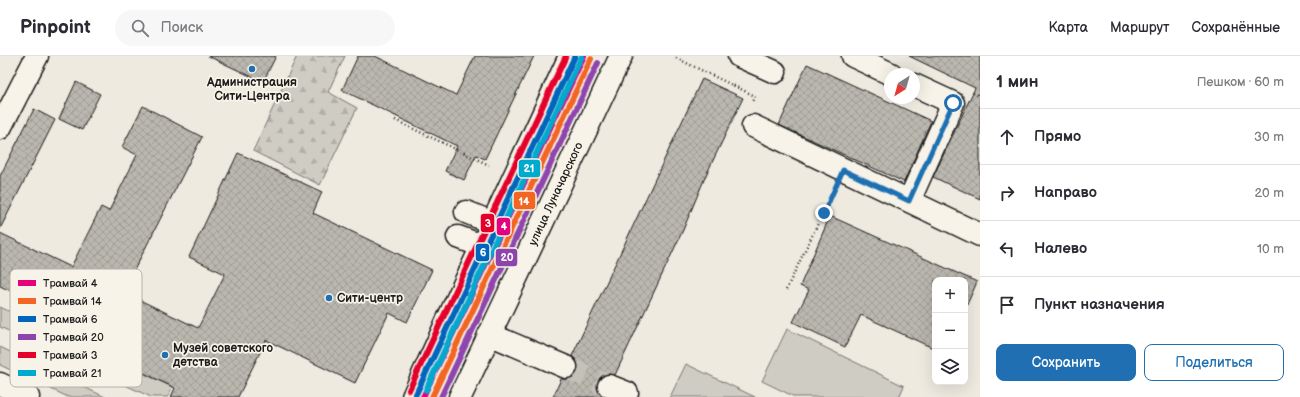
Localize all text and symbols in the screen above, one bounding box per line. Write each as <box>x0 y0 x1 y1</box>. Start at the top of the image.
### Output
search box <box>115 10 395 46</box>
text: Pinpoint <box>20 16 91 39</box>
icon: search <box>129 17 151 39</box>
text: Поиск <box>161 18 203 37</box>
text: Карта <box>1049 19 1088 36</box>
text: Маршрут <box>1110 19 1170 36</box>
text: Сохранённые <box>1192 19 1280 36</box>
marker: Администрация Сити-Центра <box>247 64 257 74</box>
north arrow <box>884 68 920 104</box>
text: 1 мин <box>996 72 1038 92</box>
text: Пешком · 60 m <box>1197 74 1284 90</box>
place label: Администрация Сити-Центра <box>206 75 297 104</box>
route start <box>944 94 962 112</box>
icon: ahead <box>996 126 1018 148</box>
text: Прямо <box>1034 127 1081 146</box>
text: 30 m <box>1254 129 1284 145</box>
street label: улица Луначарского <box>525 140 587 248</box>
line badge: 21 <box>518 159 541 178</box>
text: 21 <box>524 162 535 175</box>
icon: right <box>996 182 1018 204</box>
text: Направо <box>1034 183 1097 202</box>
text: 20 m <box>1254 185 1284 201</box>
line badge: 14 <box>513 191 536 210</box>
text: 14 <box>518 195 530 208</box>
route end <box>815 204 833 222</box>
line badge: 3 <box>480 213 495 233</box>
text: 3 <box>485 217 492 230</box>
line badge: 4 <box>496 217 511 236</box>
text: 4 <box>501 220 508 233</box>
icon: left <box>996 238 1018 260</box>
text: Налево <box>1034 239 1087 258</box>
text: 10 m <box>1257 241 1284 257</box>
line badge: 6 <box>475 243 490 262</box>
text: 6 <box>480 246 487 259</box>
line badge: 20 <box>495 248 518 267</box>
text: 20 <box>500 251 514 264</box>
legend <box>10 269 142 387</box>
text: Трамвай 4 <box>43 277 98 290</box>
map controls <box>932 277 968 385</box>
button: + <box>932 277 968 313</box>
place label: Сити-центр <box>337 291 403 306</box>
marker: Сити-центр <box>324 293 334 303</box>
icon: arrive <box>996 294 1018 316</box>
text: Трамвай 14 <box>43 295 102 308</box>
text: Пункт назначения <box>1034 295 1165 314</box>
text: Трамвай 6 <box>43 313 98 326</box>
button: − <box>932 313 968 349</box>
text: Трамвай 20 <box>43 331 104 344</box>
place label: Музей советского детства <box>172 341 273 370</box>
button: Сохранить <box>996 344 1136 381</box>
button: Поделиться <box>1144 344 1284 381</box>
text: Трамвай 3 <box>43 349 98 362</box>
button: layers <box>932 349 968 385</box>
marker: Музей советского детства <box>160 350 170 360</box>
text: Трамвай 21 <box>43 367 101 380</box>

